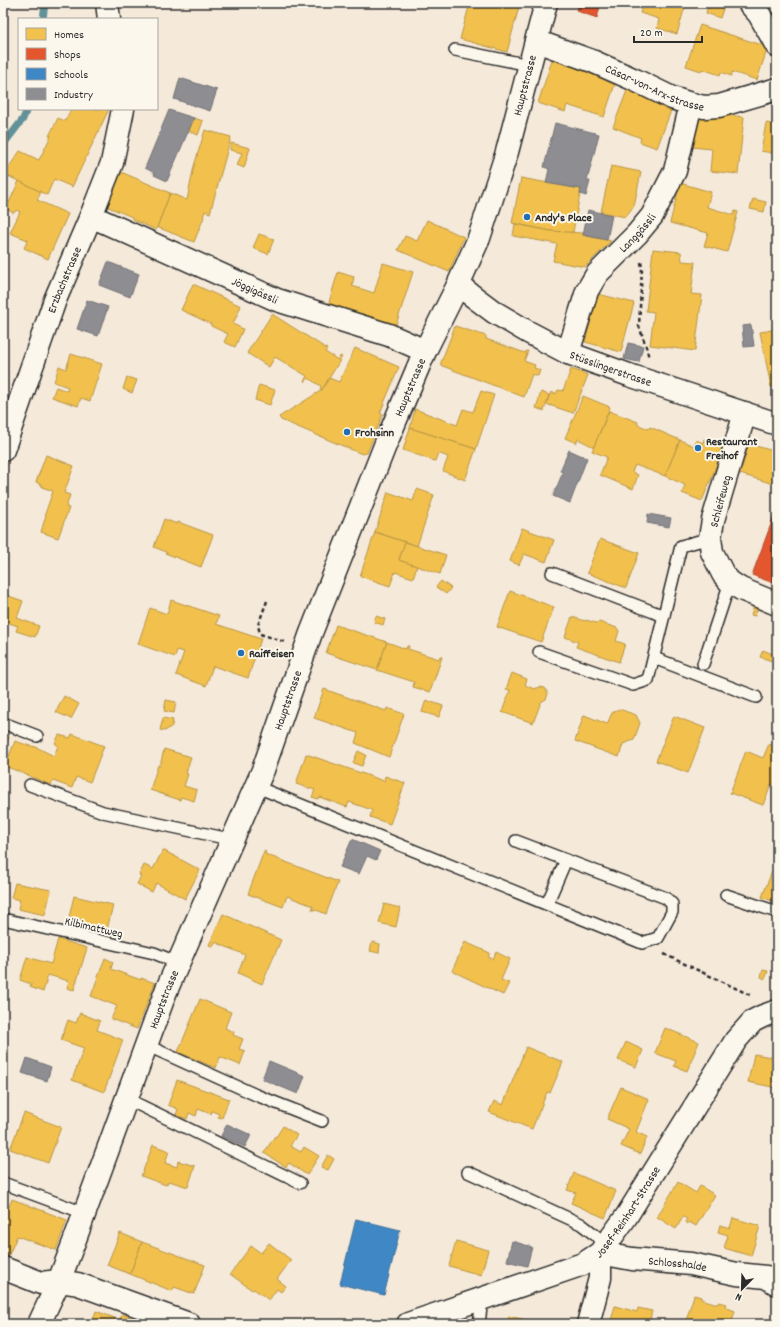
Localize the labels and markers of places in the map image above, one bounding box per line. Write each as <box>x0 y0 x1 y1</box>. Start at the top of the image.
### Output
place label: Andy's Place <box>535 210 593 227</box>
marker: Andy's Place <box>522 212 532 222</box>
place label: Frohsinn <box>355 425 394 442</box>
marker: Frohsinn <box>342 427 352 437</box>
place label: Restaurant Freihof <box>706 434 758 465</box>
marker: Restaurant Freihof <box>693 443 703 453</box>
place label: Raiffeisen <box>249 646 295 663</box>
marker: Raiffeisen <box>236 648 246 658</box>

